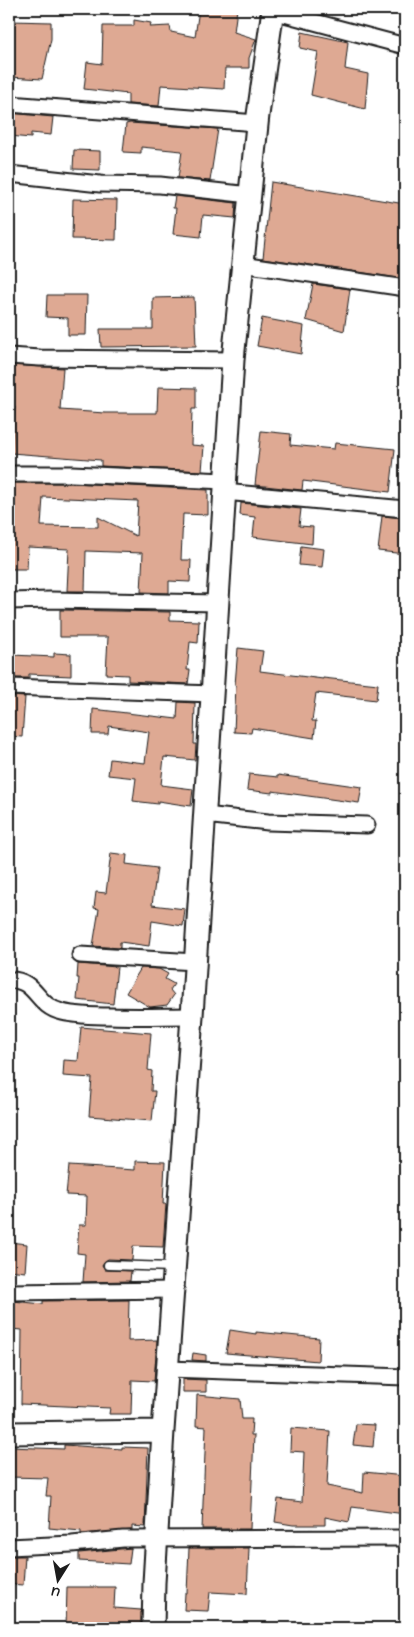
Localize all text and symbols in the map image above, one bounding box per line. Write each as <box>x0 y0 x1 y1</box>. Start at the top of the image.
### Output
north arrow <box>32 1554 82 1604</box>
text: U <box>50 1581 61 1602</box>

